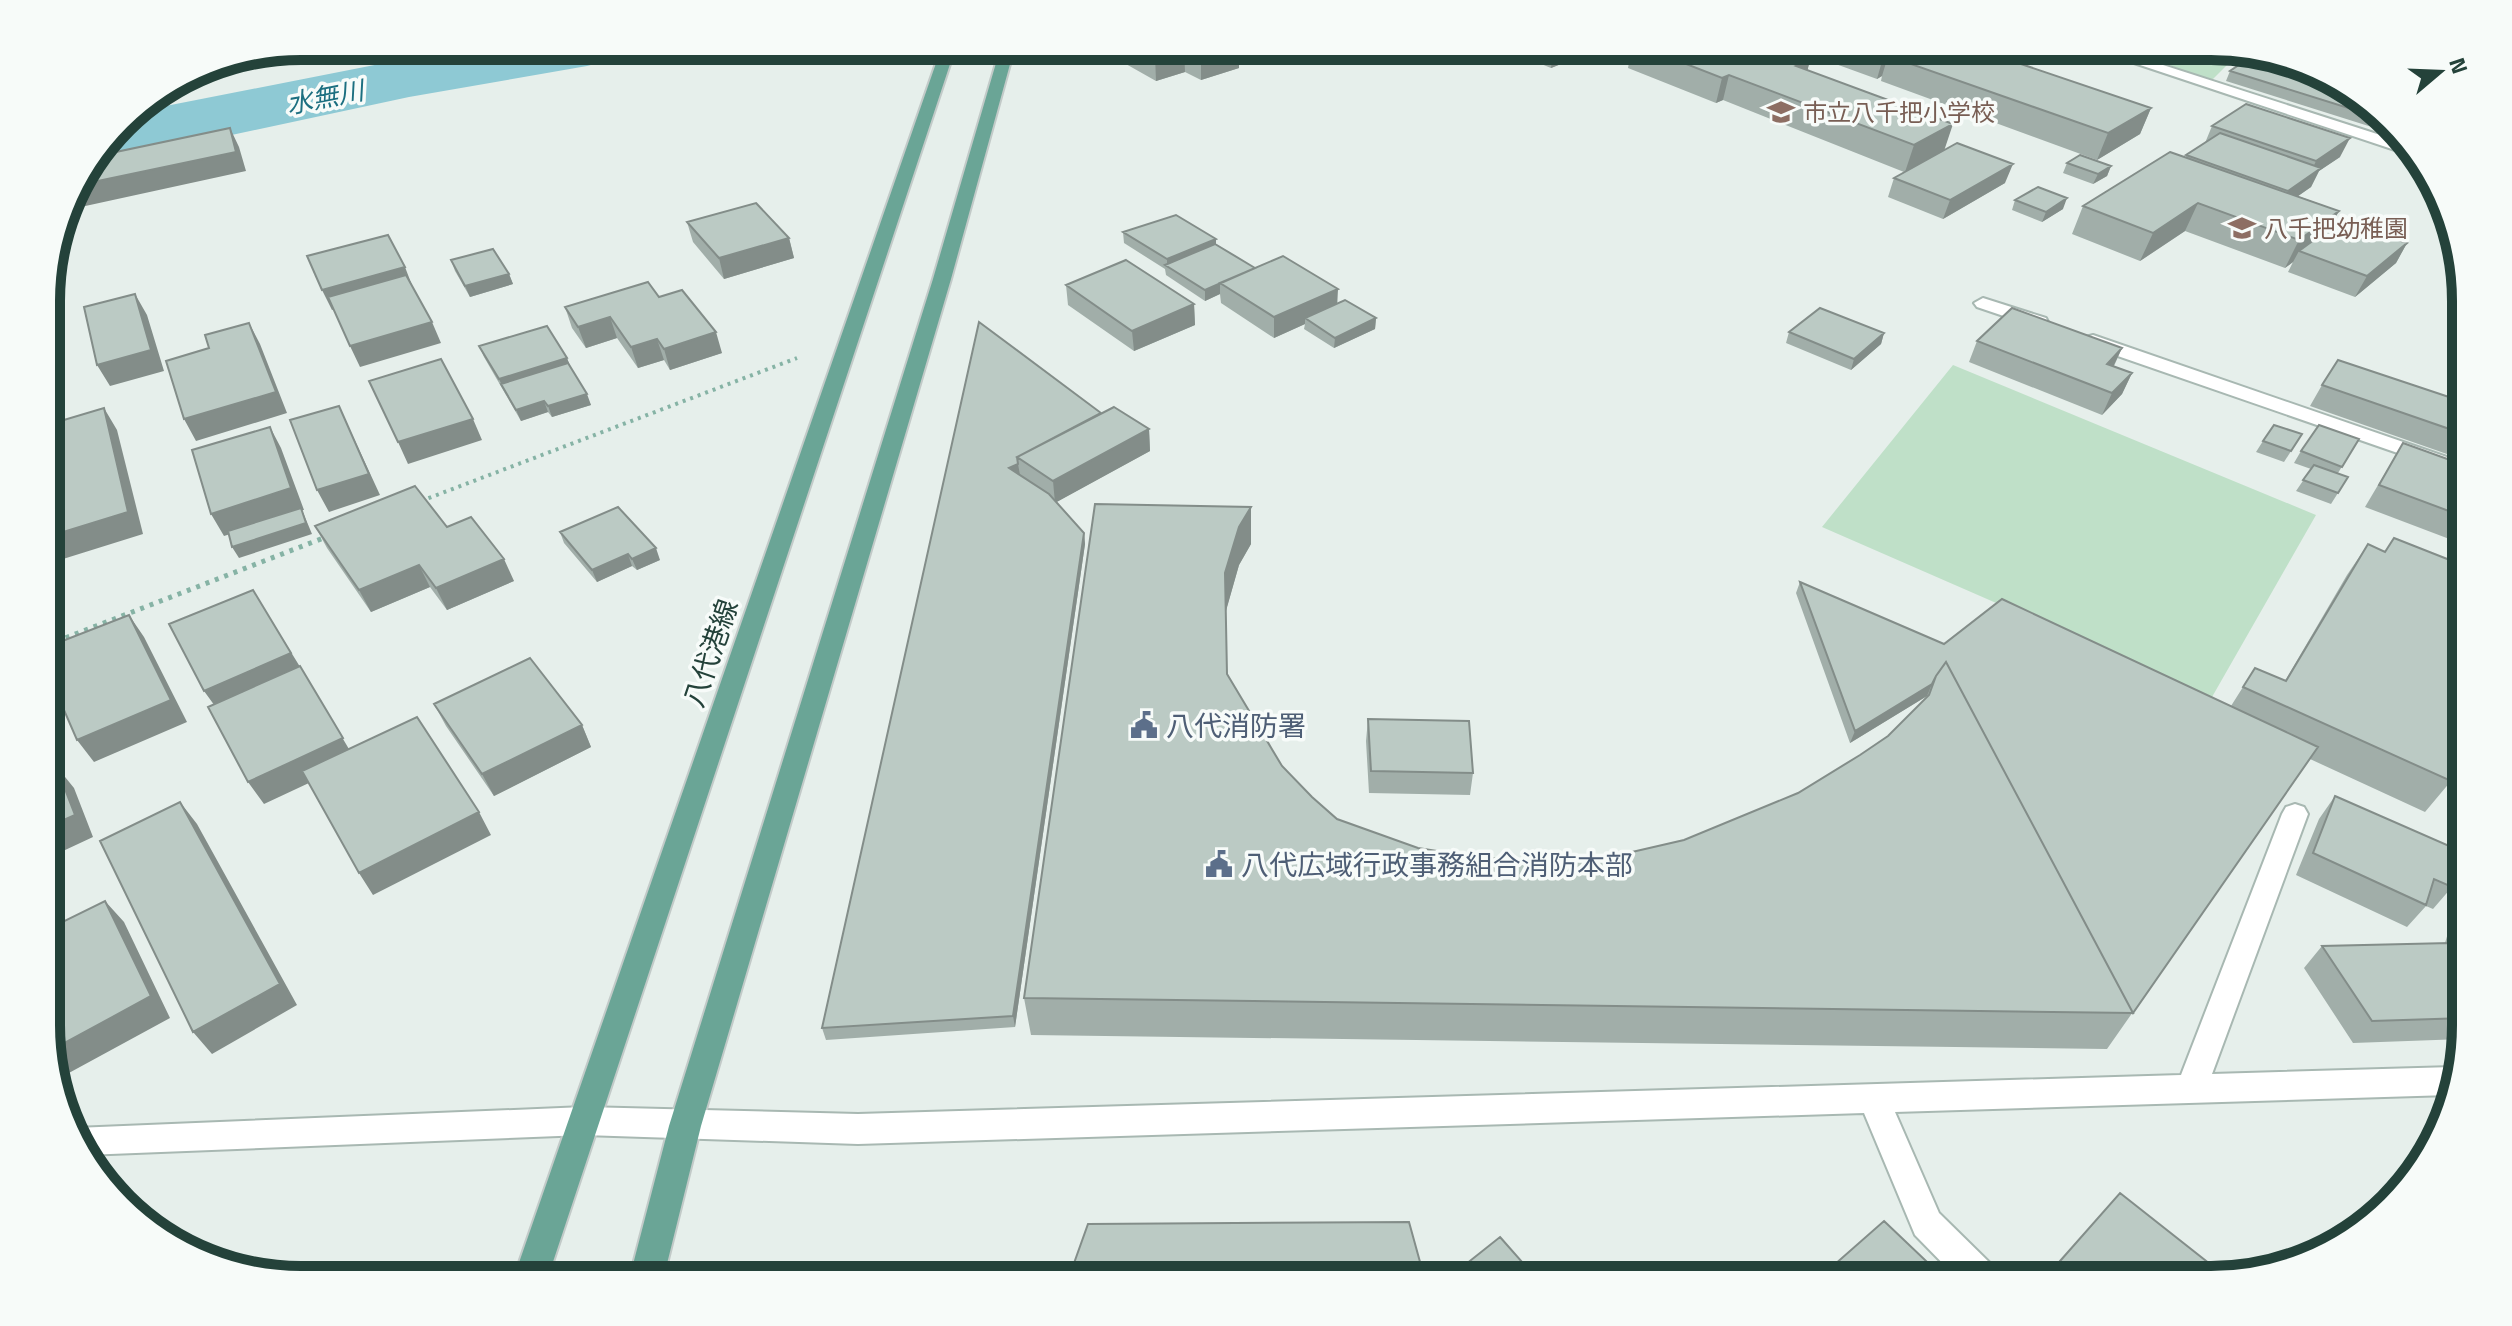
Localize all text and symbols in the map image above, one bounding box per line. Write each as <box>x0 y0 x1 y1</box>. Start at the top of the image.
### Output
north arrow <box>2400 32 2480 112</box>
text: N <box>2440 53 2477 78</box>
water label: 水無川 <box>283 70 370 124</box>
place label: 市立八千把小学校 <box>1803 94 1995 130</box>
school or university icon: 市立八千把小学校 <box>1766 97 1796 127</box>
place label: 八千把幼稚園 <box>2264 210 2408 246</box>
school or university icon: 八千把幼稚園 <box>2227 213 2257 243</box>
street label: 八代港線 <box>671 593 749 713</box>
place label: 八代消防署 <box>1166 704 1306 747</box>
public building icon: 八代消防署 <box>1129 710 1159 740</box>
place label: 八代広域行政事務組合消防本部 <box>1241 843 1633 886</box>
public building icon: 八代広域行政事務組合消防本部 <box>1204 849 1234 879</box>

